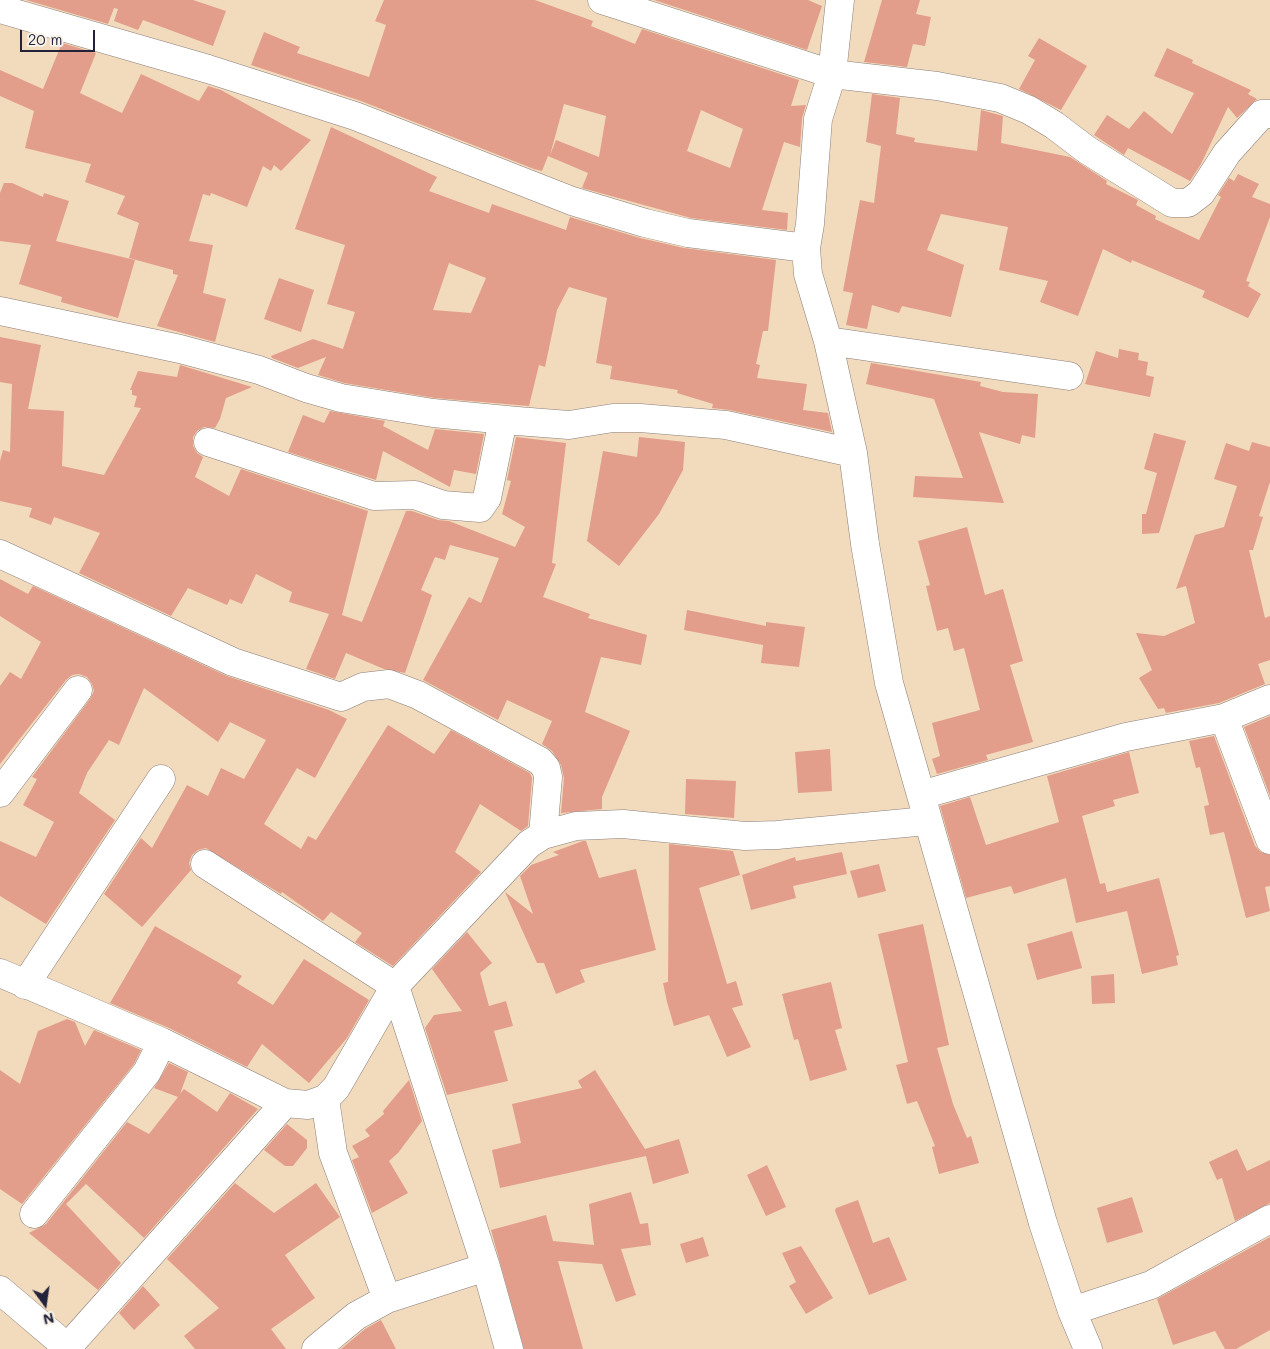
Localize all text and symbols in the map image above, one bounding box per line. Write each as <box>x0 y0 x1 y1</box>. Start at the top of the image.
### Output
scale bar <box>22 20 98 52</box>
text: 20 m <box>28 29 62 49</box>
north arrow <box>20 1279 70 1329</box>
text: N <box>41 1309 56 1330</box>

